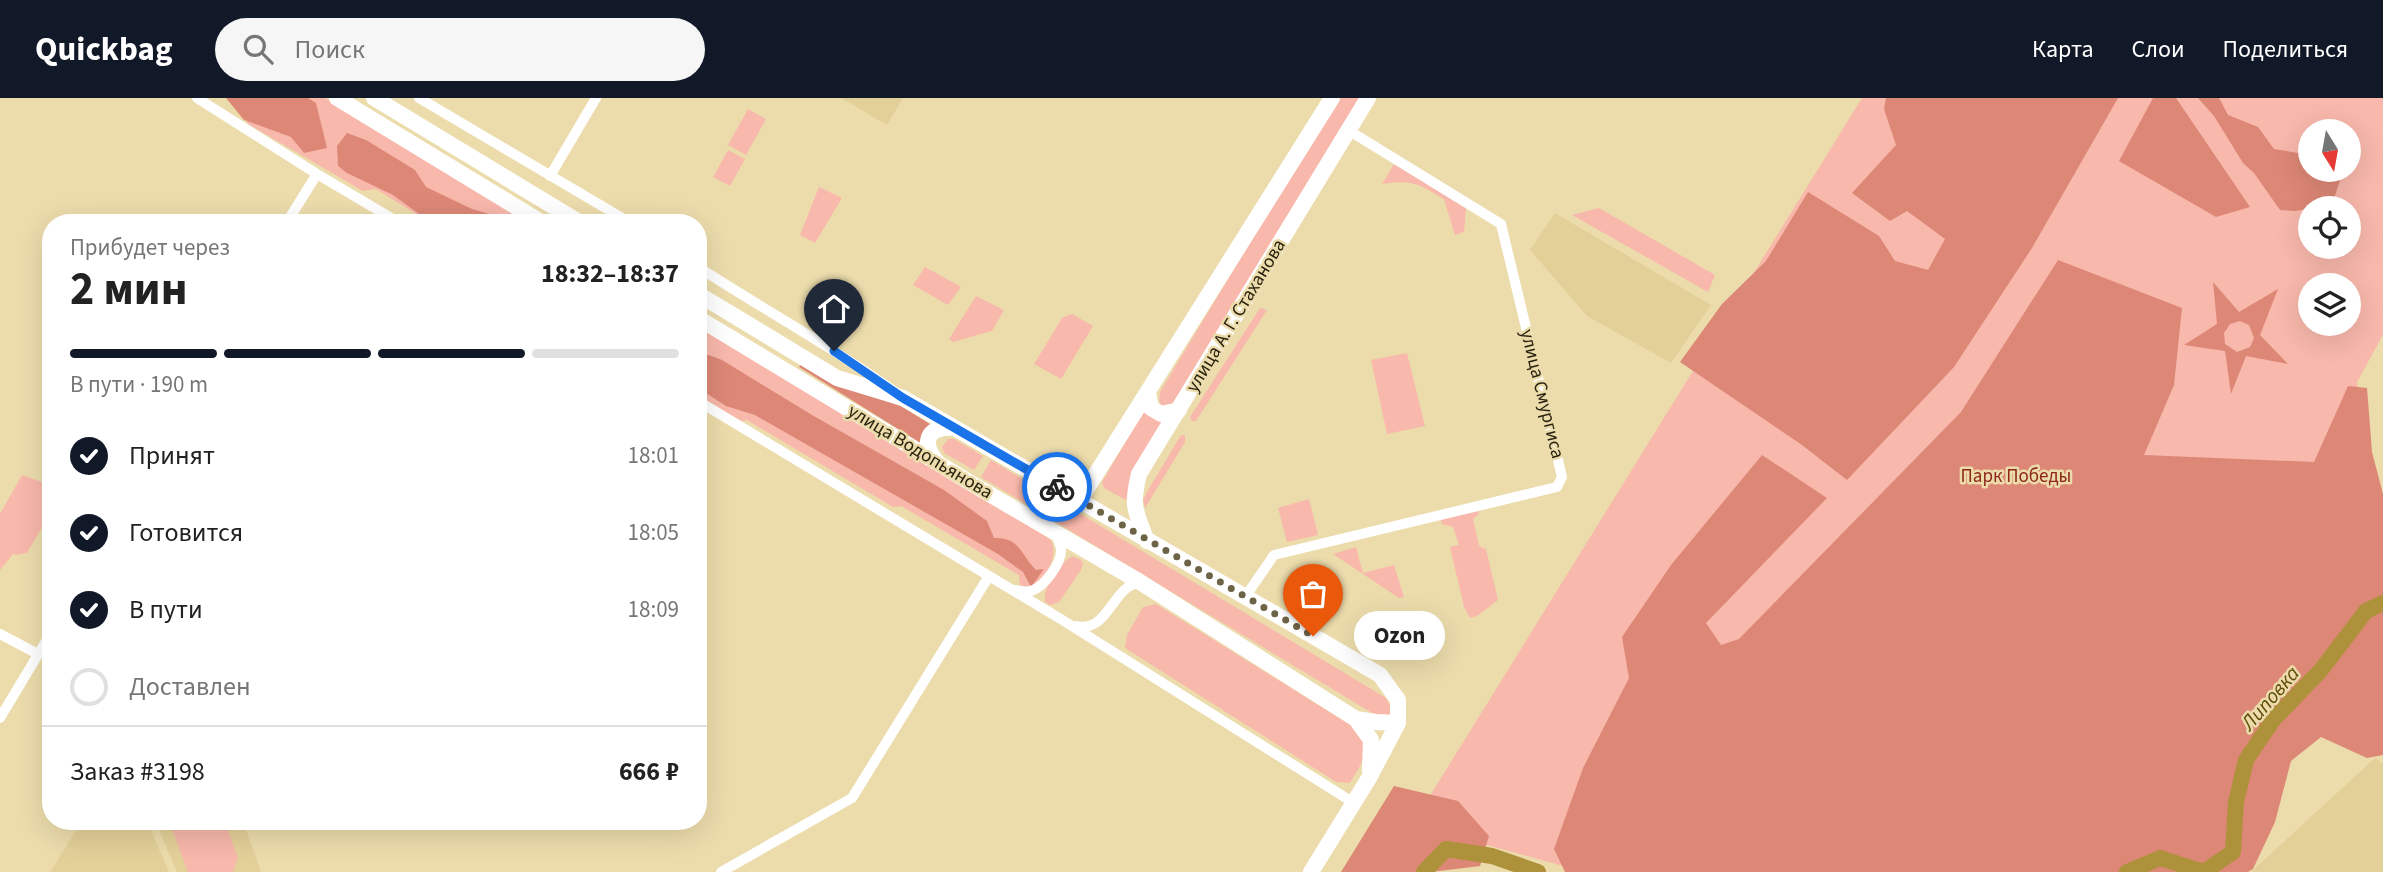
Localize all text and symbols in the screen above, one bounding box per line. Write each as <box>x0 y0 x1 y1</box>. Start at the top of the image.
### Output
search box <box>215 18 705 81</box>
text: Quickbag <box>35 26 173 73</box>
icon: search <box>239 30 277 68</box>
text: Поиск <box>295 31 365 68</box>
text: Карта <box>2032 32 2094 67</box>
text: Слои <box>2132 32 2185 67</box>
text: Поделиться <box>2223 32 2348 67</box>
north arrow <box>2298 119 2361 182</box>
map controls <box>2298 119 2361 336</box>
button: locate <box>2298 196 2361 259</box>
text: Прибудет через <box>70 231 230 264</box>
street label: улица А. Г. Стаханова <box>1180 234 1292 398</box>
text: 18:32–18:37 <box>541 255 679 292</box>
text: 2 мин <box>70 257 187 322</box>
button: layers <box>2298 273 2361 336</box>
pin <box>804 279 864 351</box>
icon: home <box>815 290 853 328</box>
street label: улица Смургиса <box>1513 326 1571 462</box>
text: В пути · 190 m <box>70 368 208 401</box>
street label: улица Водопьянова <box>842 398 998 506</box>
icon: check <box>70 437 108 475</box>
text: Принят <box>129 437 215 474</box>
text: 18:01 <box>628 439 679 472</box>
courier <box>1022 452 1092 522</box>
park label: Парк Победы <box>1961 463 2071 490</box>
icon: bike <box>1038 468 1076 506</box>
icon: check <box>70 514 108 552</box>
text: Готовится <box>129 514 243 551</box>
text: 18:05 <box>628 516 679 549</box>
pin <box>1283 564 1343 636</box>
icon: bag <box>1294 575 1332 613</box>
icon: check <box>70 591 108 629</box>
text: В пути <box>129 591 203 628</box>
text: 18:09 <box>628 593 679 626</box>
callout: Ozon <box>1355 612 1446 660</box>
text: Ozon <box>1374 619 1425 652</box>
water label: Липовка <box>2233 659 2307 738</box>
text: Доставлен <box>129 668 251 705</box>
text: Заказ #3198 <box>70 753 205 790</box>
text: 666 ₽ <box>619 753 679 790</box>

